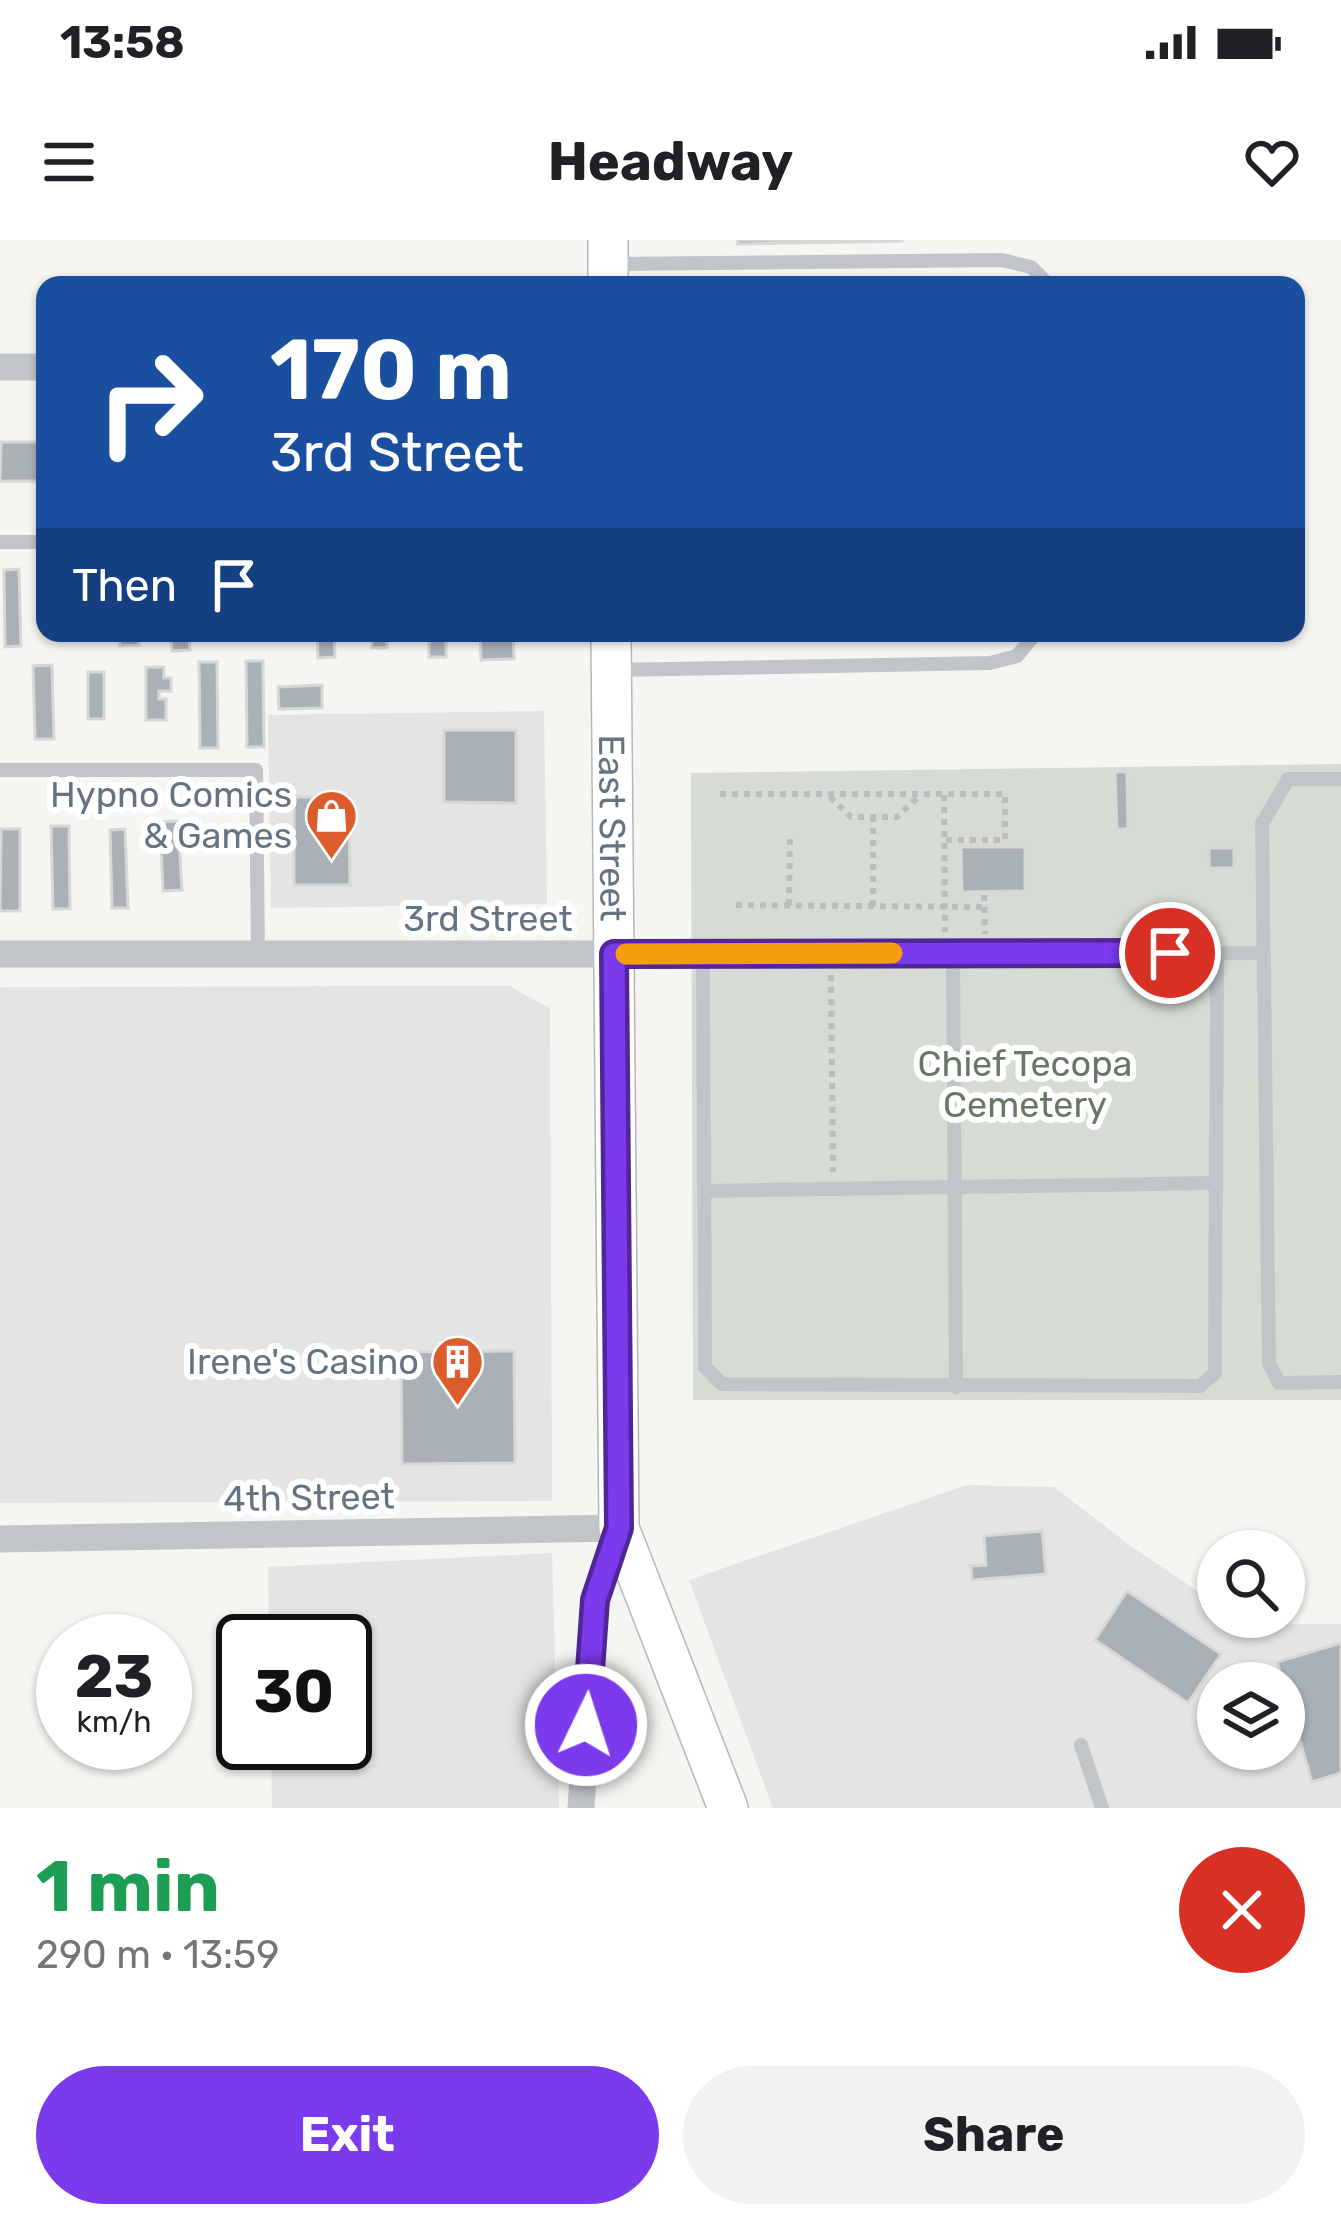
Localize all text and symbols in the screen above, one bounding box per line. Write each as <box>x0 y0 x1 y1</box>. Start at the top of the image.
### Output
text: 13:58 <box>60 16 185 69</box>
icon: menu <box>36 129 102 195</box>
icon: heart <box>1239 129 1305 195</box>
text: Headway <box>548 130 793 194</box>
text: 170 m <box>270 320 512 420</box>
icon: right <box>72 324 228 480</box>
text: 3rd Street <box>270 421 524 485</box>
icon: arrive <box>201 552 267 618</box>
text: Then <box>72 559 177 612</box>
street label: East Street <box>590 734 635 922</box>
place label: Hypno Comics & Games <box>50 773 292 857</box>
shop icon: Hypno Comics & Games <box>303 787 359 861</box>
street label: 3rd Street <box>403 897 573 940</box>
pin <box>1119 902 1221 1004</box>
icon: arrive <box>1137 920 1203 986</box>
park label: Chief Tecopa Cemetery <box>917 1042 1133 1126</box>
building icon: Irene's Casino <box>430 1333 486 1407</box>
place label: Irene's Casino <box>187 1340 419 1383</box>
street label: 4th Street <box>223 1475 395 1520</box>
map controls <box>1197 1530 1305 1770</box>
button: search <box>1197 1530 1305 1638</box>
speed limit sign: 30 <box>216 1614 372 1770</box>
text: 23 <box>75 1641 153 1712</box>
position arrow <box>523 1662 649 1788</box>
button: layers <box>1197 1662 1305 1770</box>
text: km/h <box>77 1704 151 1740</box>
text: 1 min <box>36 1844 220 1929</box>
button: close <box>1179 1847 1305 1973</box>
text: 290 m · 13:59 <box>36 1932 279 1978</box>
button: Exit <box>36 2066 659 2204</box>
button: Share <box>683 2066 1305 2204</box>

